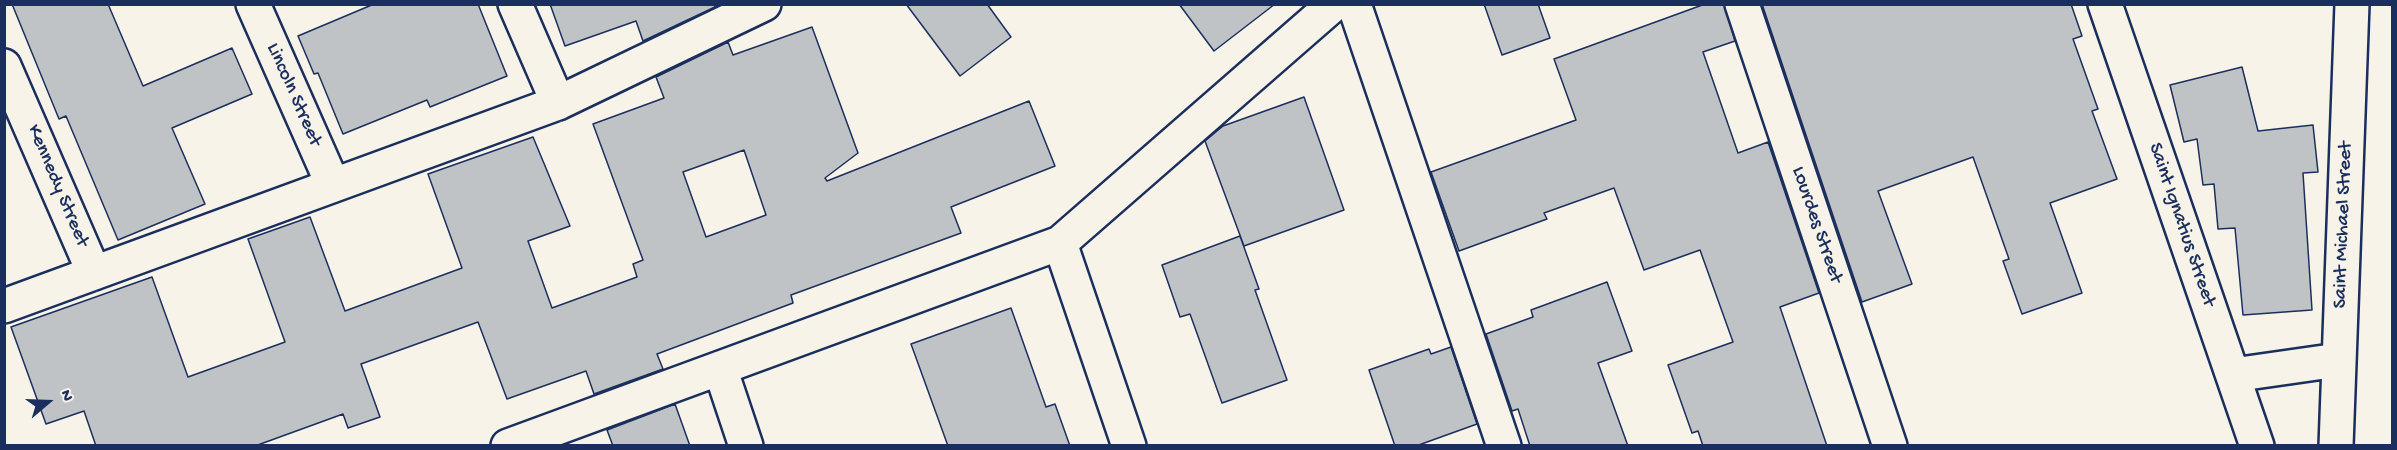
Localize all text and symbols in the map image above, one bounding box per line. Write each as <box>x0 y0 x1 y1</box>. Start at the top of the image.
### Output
street label: Lincoln Street <box>260 40 326 150</box>
street label: Kennedy Street <box>20 121 94 251</box>
street label: Saint Ignatius Street <box>2142 140 2220 310</box>
street label: Saint Michael Street <box>2329 141 2359 309</box>
street label: Lourdes Street <box>1785 164 1847 286</box>
north arrow <box>18 372 78 432</box>
text: N <box>55 388 76 404</box>

